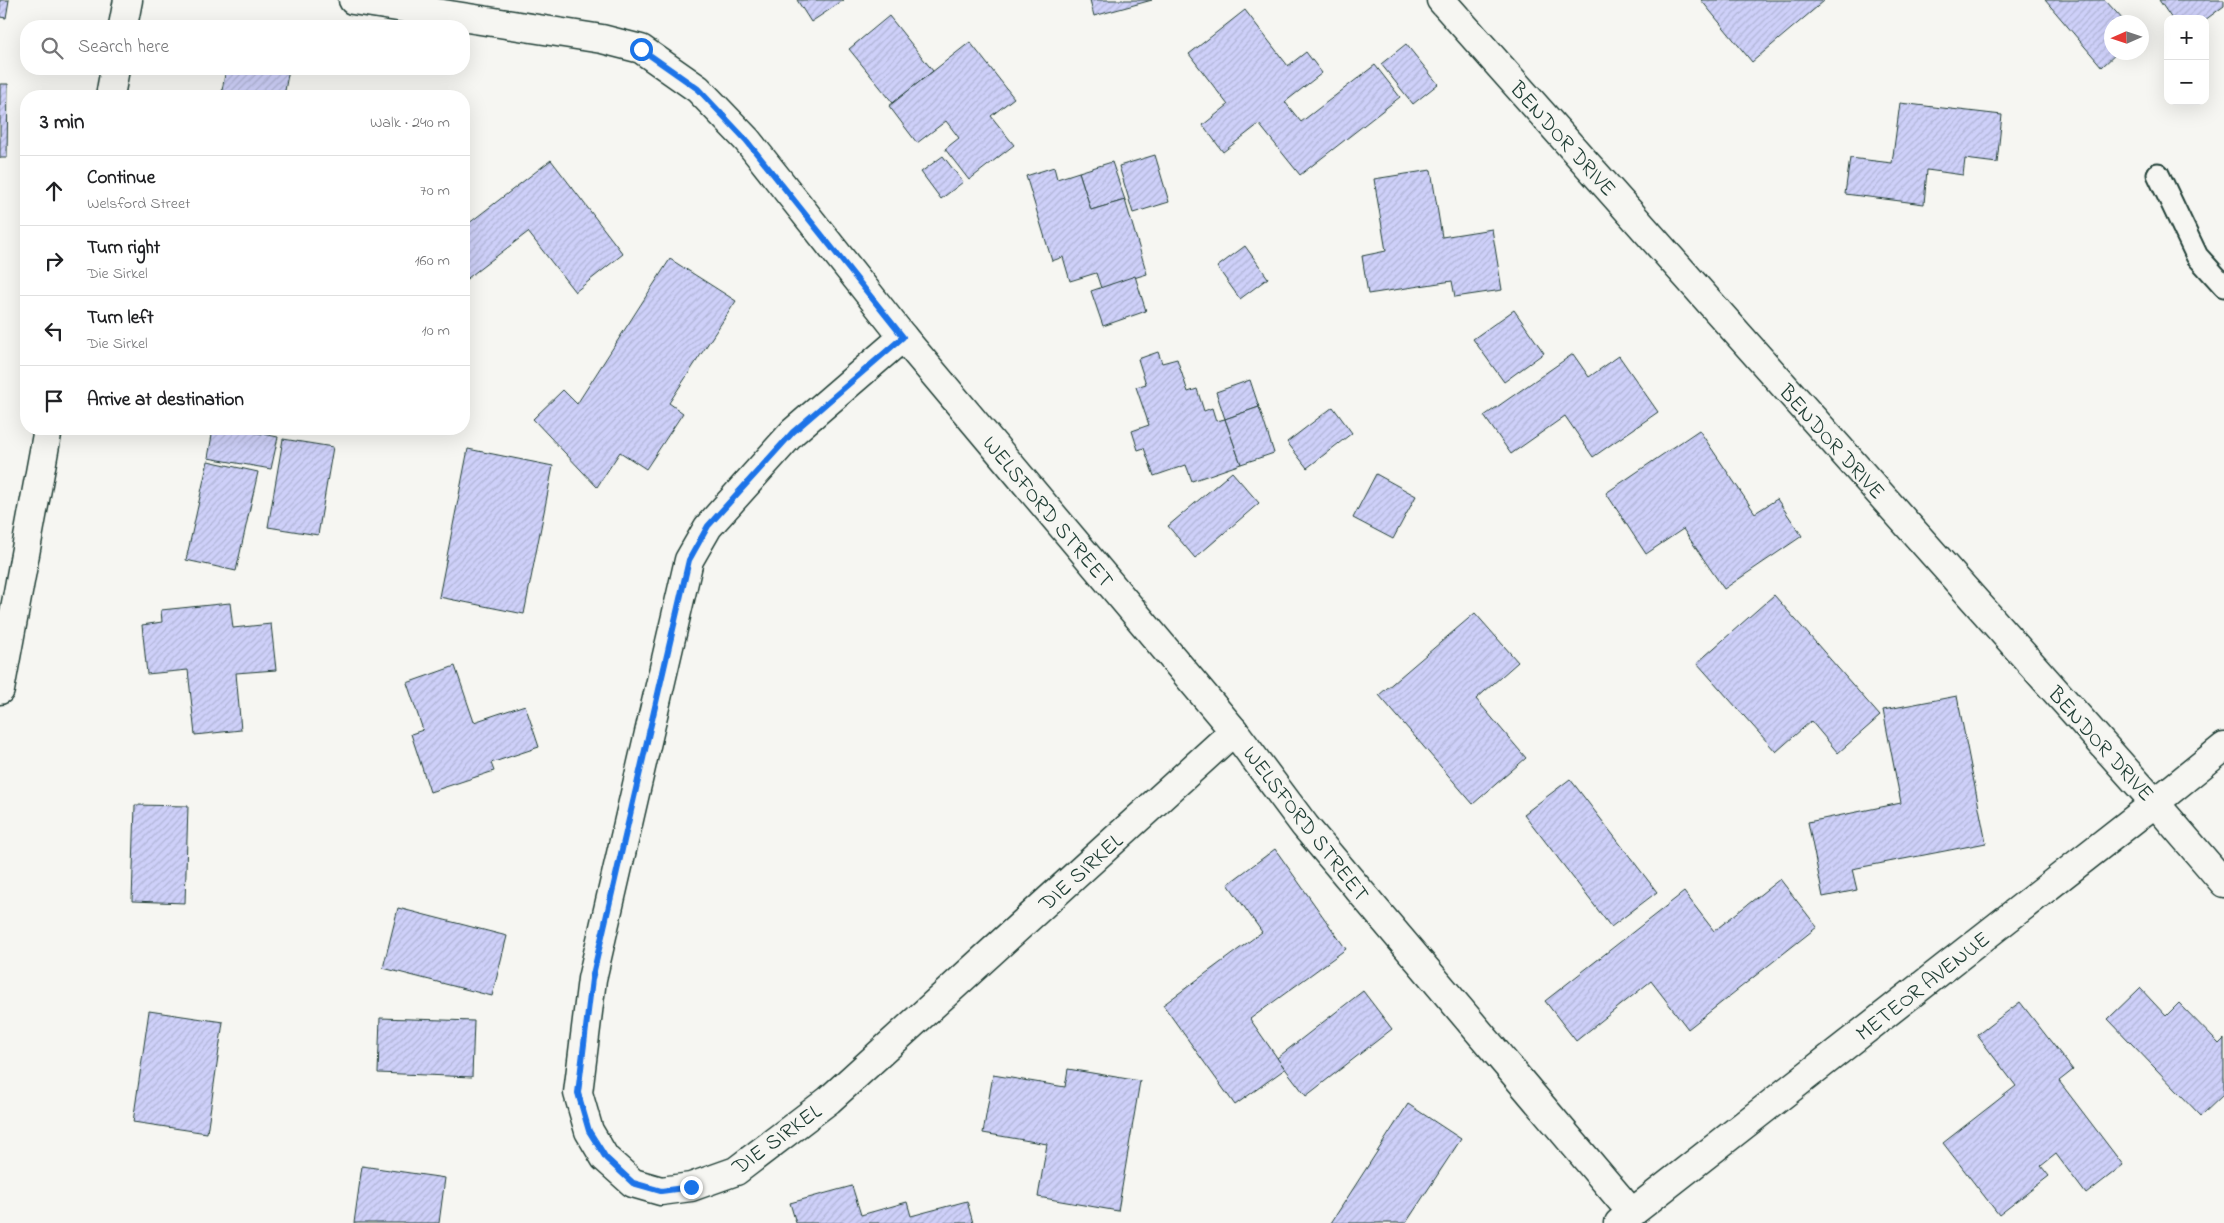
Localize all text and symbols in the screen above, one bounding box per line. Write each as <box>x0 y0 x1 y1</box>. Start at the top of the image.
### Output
north arrow <box>2104 15 2149 60</box>
map controls <box>2164 15 2209 105</box>
button: + <box>2164 15 2209 60</box>
search box <box>20 20 470 75</box>
icon: search <box>38 34 66 62</box>
text: Search here <box>78 34 169 61</box>
route start <box>630 38 653 61</box>
button: − <box>2164 60 2209 105</box>
street label: BENDOR DRIVE <box>1500 74 1622 205</box>
text: 3 min <box>40 108 84 138</box>
text: Walk · 240 m <box>370 111 450 135</box>
text: Continue <box>87 165 155 192</box>
icon: ahead <box>40 177 68 205</box>
text: 70 m <box>420 179 450 203</box>
text: Welsford Street <box>87 192 190 216</box>
text: Turn right <box>87 235 160 262</box>
icon: right <box>40 247 68 275</box>
text: 160 m <box>415 249 450 273</box>
text: Die Sirkel <box>87 262 148 286</box>
text: Turn left <box>87 305 154 332</box>
icon: left <box>40 317 68 345</box>
text: 10 m <box>422 319 450 343</box>
text: Die Sirkel <box>87 332 148 356</box>
street label: BENDOR DRIVE <box>1769 377 1891 508</box>
icon: arrive <box>40 387 68 415</box>
text: Arrive at destination <box>87 387 244 414</box>
street label: WELSFORD STREET <box>973 430 1120 596</box>
street label: BENDOR DRIVE <box>2038 679 2160 810</box>
street label: WELSFORD STREET <box>1233 740 1376 910</box>
street label: DIE SIRKEL <box>1032 826 1132 921</box>
street label: METEOR AVENUE <box>1850 925 1998 1050</box>
street label: DIE SIRKEL <box>726 1096 830 1184</box>
route end <box>680 1176 703 1199</box>

